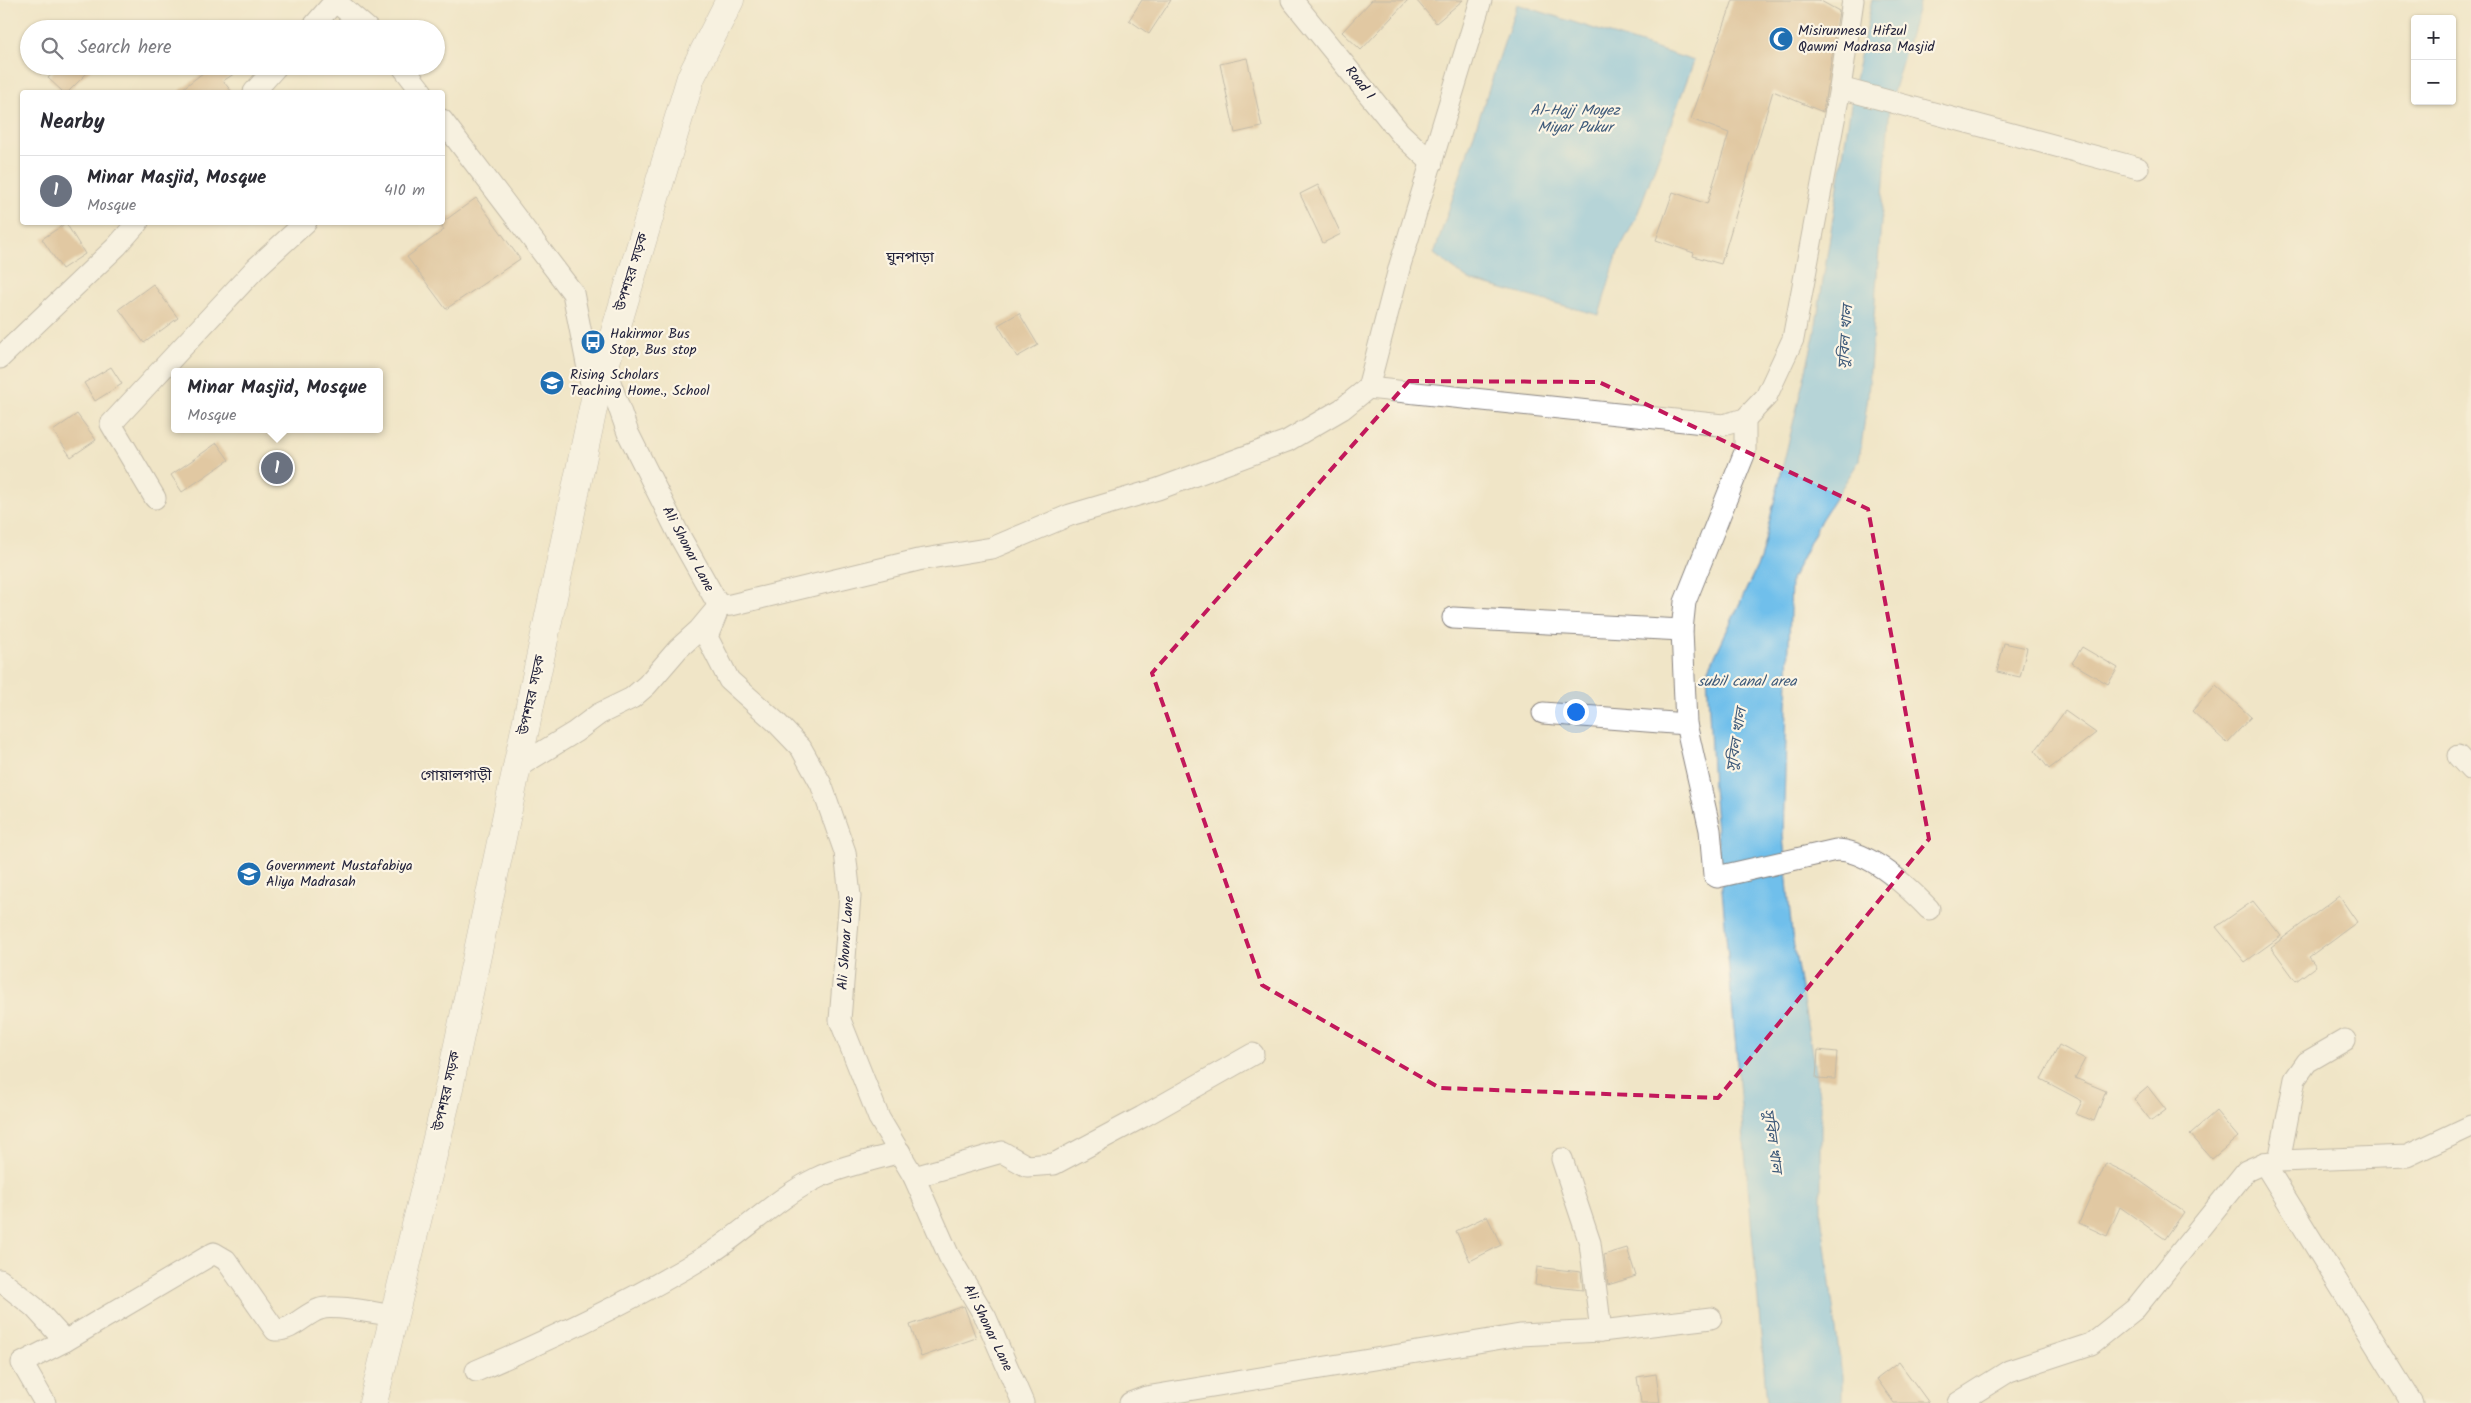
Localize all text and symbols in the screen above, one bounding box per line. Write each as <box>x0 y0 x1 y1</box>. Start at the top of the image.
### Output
map controls <box>2411 15 2456 105</box>
button: + <box>2411 15 2456 60</box>
search box <box>20 20 445 75</box>
place label: Misirunnesa Hifzul Qawmi Madrasa Masjid <box>1798 20 1935 58</box>
mosque icon: Misirunnesa Hifzul Qawmi Madrasa Masjid <box>1768 26 1794 52</box>
text: Search here <box>78 33 172 63</box>
icon: search <box>38 34 66 62</box>
button: − <box>2411 60 2456 105</box>
street label: Road 1 <box>1340 61 1380 105</box>
water label: Al-Hajj Moyez Miyar Pukur <box>1530 99 1621 140</box>
text: Nearby <box>40 106 105 139</box>
text: Minar Masjid, Mosque <box>87 163 266 193</box>
text: 1 <box>54 178 58 203</box>
text: 410 m <box>384 178 425 203</box>
text: Mosque <box>87 193 136 218</box>
street label: উপশহর সড়ক <box>609 229 655 315</box>
district label: ঘুনপাড়া <box>885 246 935 270</box>
water label: সুবিল খাল <box>1832 301 1860 370</box>
place label: Hakirmor Bus Stop, Bus stop <box>610 323 697 361</box>
bus stop icon: Hakirmor Bus Stop, Bus stop <box>580 329 606 355</box>
place label: Rising Scholars Teaching Home., School <box>570 364 710 402</box>
popup <box>171 368 383 433</box>
school or university icon: Rising Scholars Teaching Home., School <box>539 370 565 396</box>
text: Minar Masjid, Mosque <box>187 373 367 403</box>
text: Mosque <box>187 403 237 428</box>
pin: 1 <box>261 449 293 487</box>
street label: Ali Shonar Lane <box>656 502 720 596</box>
street label: উপশহর সড়ক <box>513 652 551 738</box>
water label: subil canal area <box>1698 670 1797 694</box>
your location <box>1563 699 1589 725</box>
water label: সুবিল খাল <box>1720 703 1754 774</box>
district label: গোয়ালগাড়ী <box>420 764 493 788</box>
place label: Government Mustafabiya Aliya Madrasah <box>266 855 413 893</box>
school or university icon: Government Mustafabiya Aliya Madrasah <box>236 861 262 887</box>
street label: Ali Shonar Lane <box>832 894 860 991</box>
street label: উপশহর সড়ক <box>428 1048 466 1134</box>
water label: সুবিল খাল <box>1756 1108 1789 1177</box>
street label: Ali Shonar Lane <box>957 1281 1019 1376</box>

